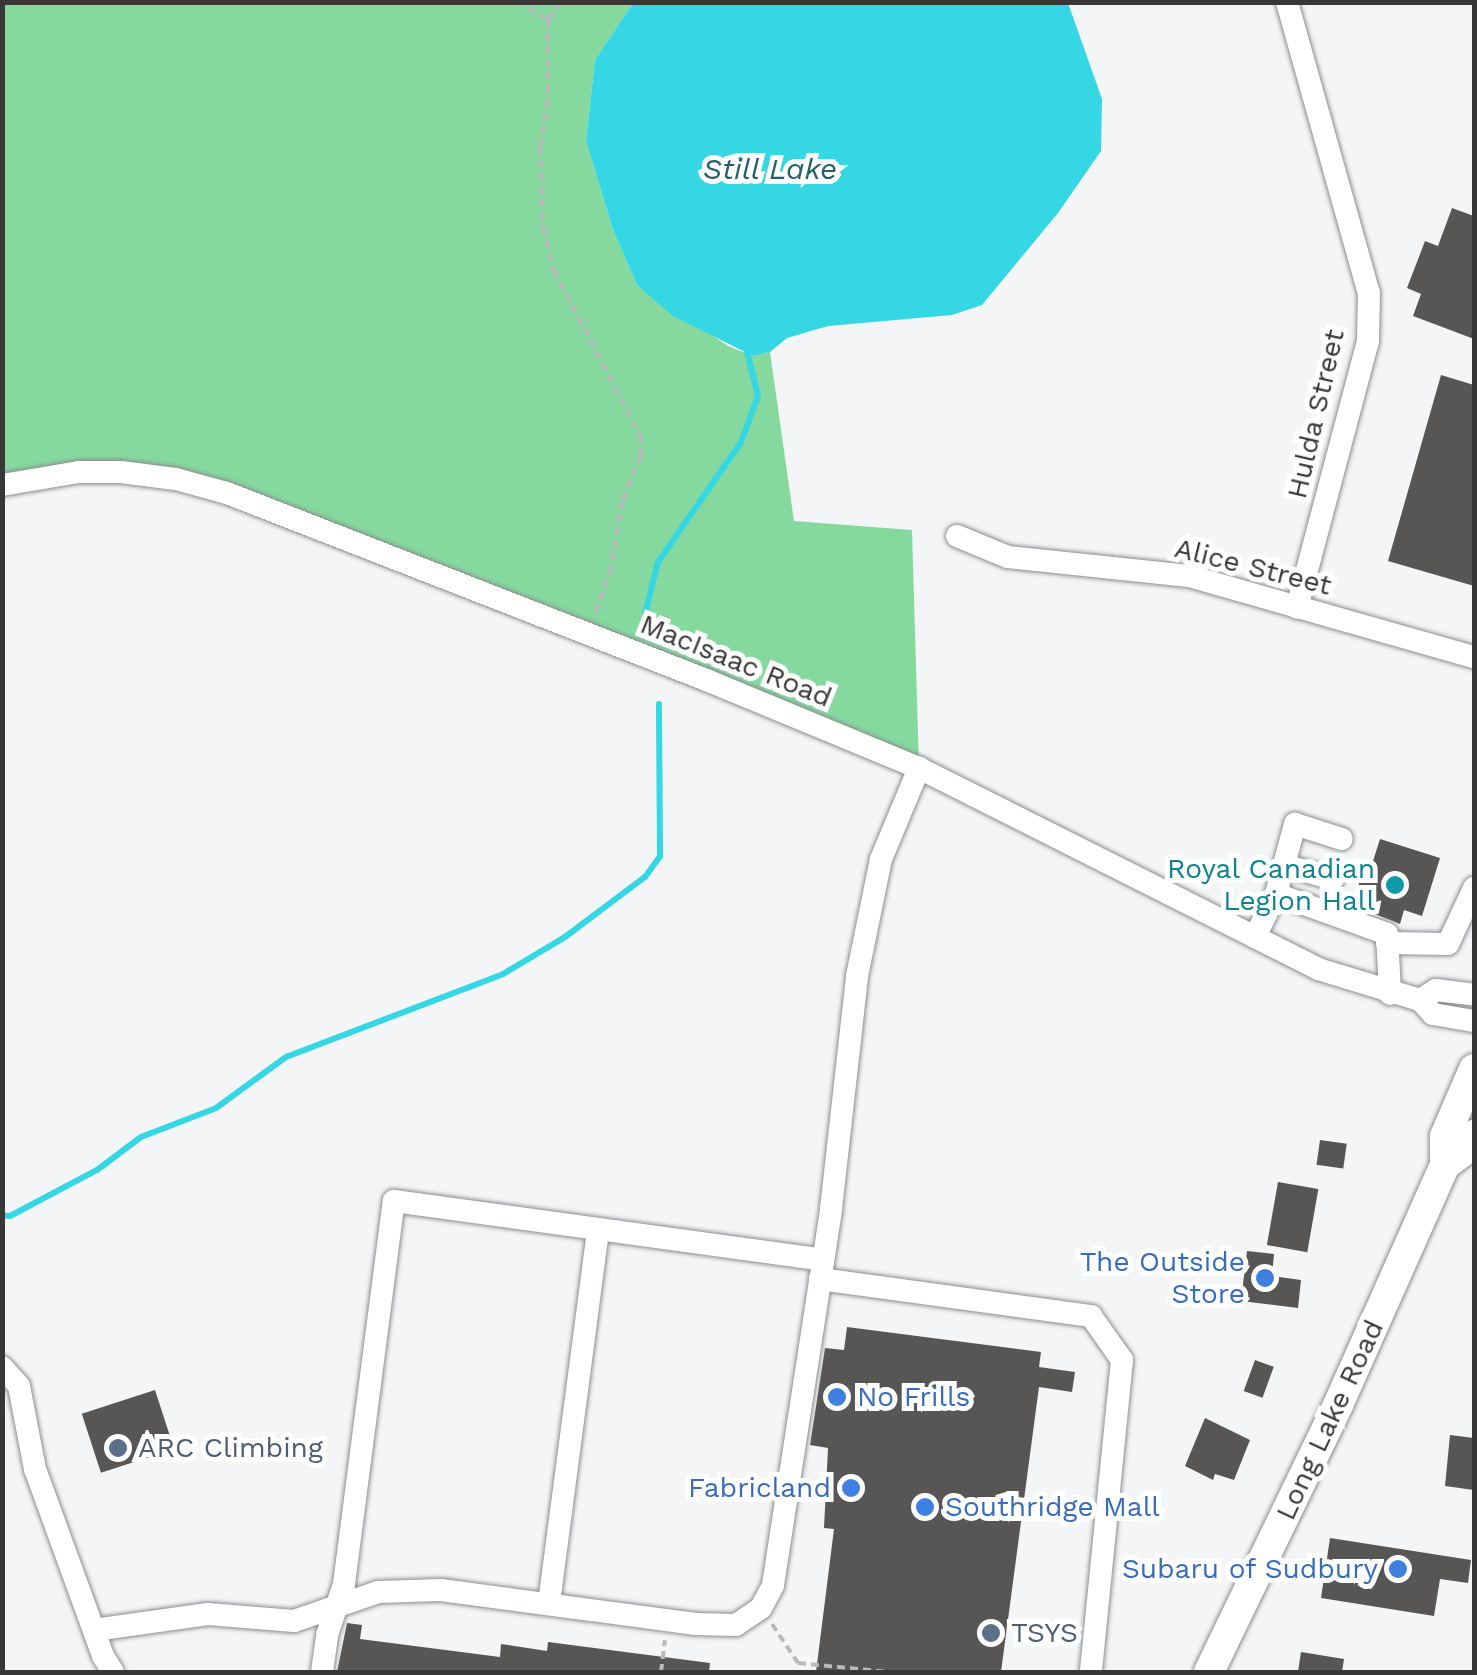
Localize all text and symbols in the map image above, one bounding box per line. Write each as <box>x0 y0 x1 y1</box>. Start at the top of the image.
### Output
water label: Still Lake <box>702 151 838 187</box>
street label: Hulda Street <box>1280 326 1352 502</box>
street label: Alice Street <box>1171 531 1335 603</box>
street label: MacIsaac Road <box>635 607 837 715</box>
place label: Royal Canadian Legion Hall <box>1166 852 1375 918</box>
marker: Royal Canadian Legion Hall <box>1384 874 1406 896</box>
place label: The Outside Store <box>1080 1245 1245 1311</box>
marker: The Outside Store <box>1254 1267 1276 1289</box>
street label: Long Lake Road <box>1269 1315 1391 1525</box>
place label: No Frills <box>857 1380 970 1414</box>
marker: No Frills <box>826 1386 848 1408</box>
place label: ARC Climbing <box>138 1431 323 1465</box>
marker: ARC Climbing <box>107 1437 129 1459</box>
place label: Fabricland <box>688 1471 831 1505</box>
marker: Fabricland <box>840 1477 862 1499</box>
place label: Southridge Mall <box>945 1490 1160 1524</box>
marker: Southridge Mall <box>914 1496 936 1518</box>
place label: Subaru of Sudbury <box>1121 1552 1378 1586</box>
marker: Subaru of Sudbury <box>1387 1558 1409 1580</box>
place label: TSYS <box>1011 1616 1078 1650</box>
marker: TSYS <box>980 1622 1002 1644</box>

